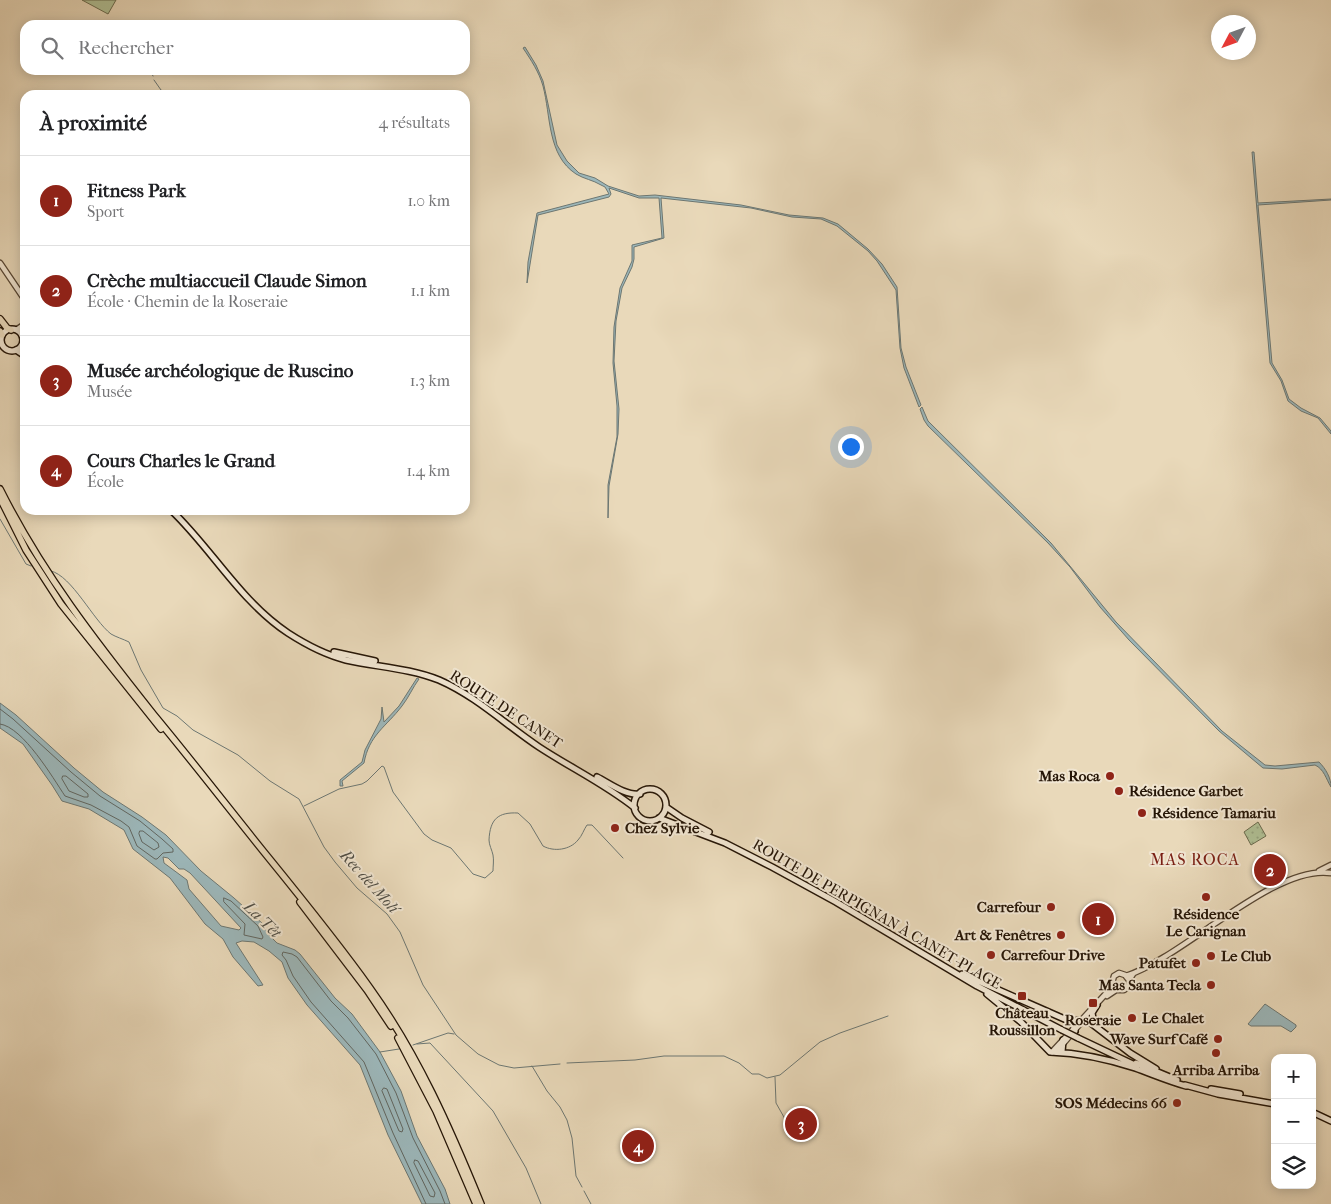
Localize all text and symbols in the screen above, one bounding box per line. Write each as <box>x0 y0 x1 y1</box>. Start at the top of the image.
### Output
north arrow <box>1211 15 1256 60</box>
search box <box>20 20 470 75</box>
icon: search <box>38 34 66 62</box>
text: Rechercher <box>78 37 174 59</box>
text: À proximité <box>40 111 147 135</box>
text: 4 résultats <box>378 113 450 132</box>
text: Fitness Park <box>87 180 186 202</box>
text: 1 <box>53 191 59 210</box>
text: 1.0 km <box>407 191 450 210</box>
text: Sport <box>87 202 125 221</box>
text: Crèche multiaccueil Claude Simon <box>87 270 367 292</box>
text: 2 <box>52 281 60 300</box>
text: 1.1 km <box>411 281 450 300</box>
text: École · Chemin de la Roseraie <box>87 292 288 311</box>
text: Musée archéologique de Ruscino <box>87 360 353 382</box>
text: 3 <box>53 371 59 390</box>
text: 1.3 km <box>410 371 450 390</box>
text: Musée <box>87 382 132 401</box>
your location <box>838 434 864 460</box>
text: Cours Charles le Grand <box>87 450 275 472</box>
text: 4 <box>51 461 61 480</box>
text: 1.4 km <box>406 461 450 480</box>
text: École <box>87 472 124 491</box>
street label: ROUTE DE CANET <box>446 666 566 752</box>
place label: Mas Roca <box>1038 767 1101 785</box>
marker: Mas Roca <box>1104 770 1116 782</box>
place label: Résidence Garbet <box>1129 782 1244 800</box>
marker: Résidence Garbet <box>1113 785 1125 797</box>
place label: Résidence Tamariu <box>1152 804 1276 822</box>
marker: Résidence Tamariu <box>1136 807 1148 819</box>
place label: Chez Sylvie <box>625 819 700 837</box>
marker: Chez Sylvie <box>609 822 621 834</box>
street label: ROUTE DE PERPIGNAN À CANET-PLAGE <box>749 835 1005 993</box>
water label: Rec del Molí <box>336 845 405 919</box>
district label: MAS ROCA <box>1150 850 1240 869</box>
pin: 2 <box>1254 851 1286 889</box>
marker: Résidence Le Carignan <box>1200 891 1212 903</box>
water label: La Têt <box>239 896 286 942</box>
place label: Carrefour <box>977 898 1042 916</box>
pin: 1 <box>1082 900 1114 938</box>
marker: Carrefour <box>1045 901 1057 913</box>
place label: Résidence Le Carignan <box>1166 905 1246 940</box>
place label: Art & Fenêtres <box>954 926 1051 944</box>
marker: Art & Fenêtres <box>1055 929 1067 941</box>
place label: Carrefour Drive <box>1001 946 1106 964</box>
place label: Le Club <box>1221 947 1271 965</box>
marker: Carrefour Drive <box>985 949 997 961</box>
marker: Le Club <box>1205 950 1217 962</box>
place label: Patufet <box>1139 954 1187 972</box>
marker: Patufet <box>1190 957 1202 969</box>
place label: Mas Santa Tecla <box>1098 976 1202 994</box>
marker: Mas Santa Tecla <box>1205 979 1217 991</box>
marker: Château Roussillon <box>1016 990 1028 1002</box>
marker: Roseraie <box>1087 997 1099 1009</box>
place label: Château Roussillon <box>989 1004 1056 1039</box>
place label: Le Chalet <box>1142 1009 1205 1027</box>
place label: Roseraie <box>1065 1011 1122 1029</box>
marker: Le Chalet <box>1126 1012 1138 1024</box>
place label: Wave Surf Café <box>1109 1030 1209 1048</box>
marker: Wave Surf Café <box>1212 1033 1224 1045</box>
marker: Arriba Arriba <box>1210 1047 1222 1059</box>
map controls <box>1271 1054 1316 1189</box>
button: + <box>1271 1054 1316 1099</box>
place label: Arriba Arriba <box>1172 1061 1260 1079</box>
place label: SOS Médecins 66 <box>1055 1094 1168 1112</box>
marker: SOS Médecins 66 <box>1171 1097 1183 1109</box>
button: − <box>1271 1099 1316 1144</box>
pin: 3 <box>785 1105 817 1143</box>
pin: 4 <box>622 1127 654 1165</box>
button: layers <box>1271 1144 1316 1189</box>

